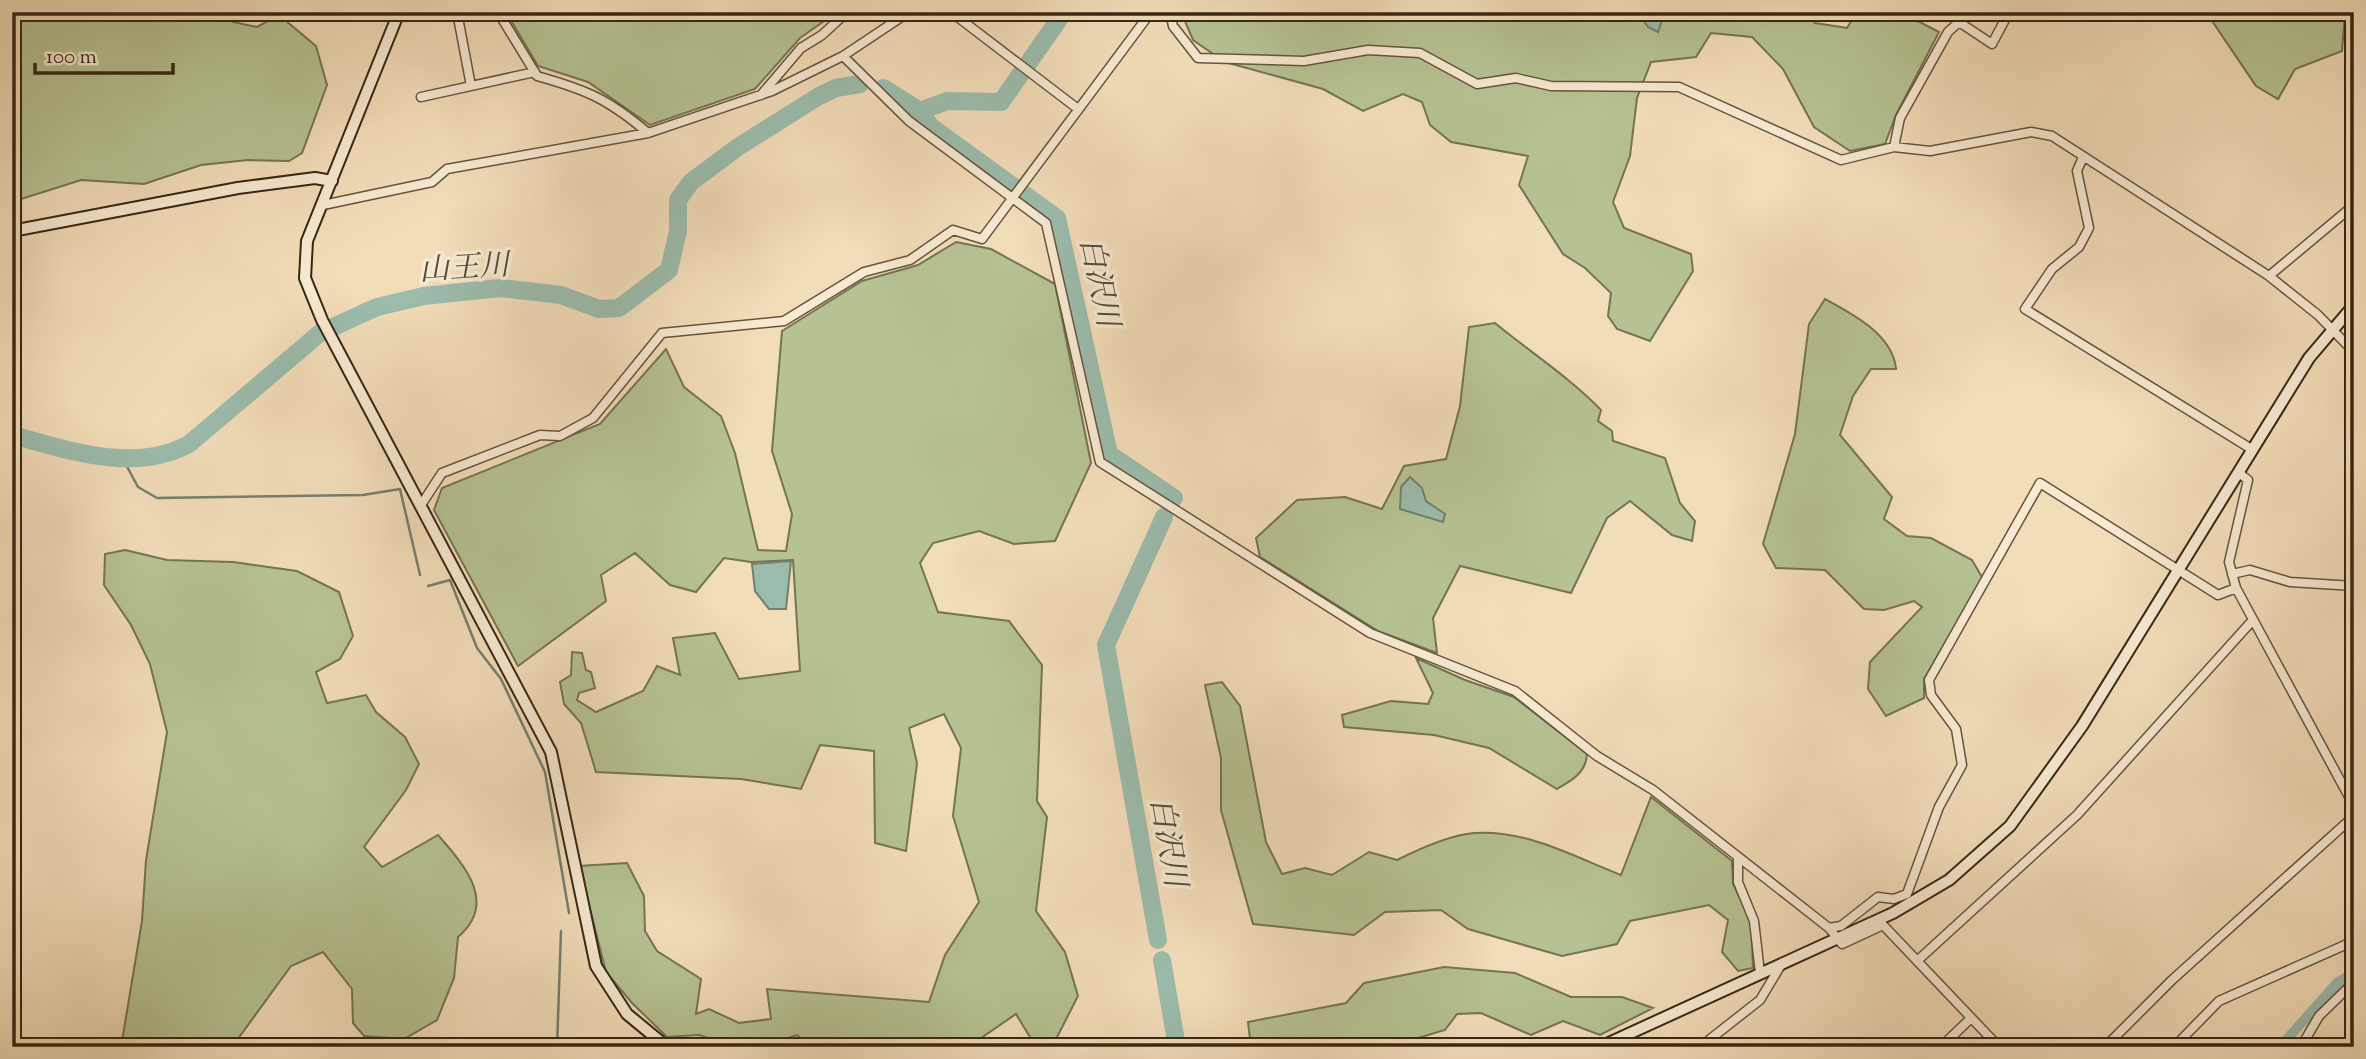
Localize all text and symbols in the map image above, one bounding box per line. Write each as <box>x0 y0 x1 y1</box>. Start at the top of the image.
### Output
scale bar <box>35 32 173 76</box>
text: 100 m <box>46 43 97 73</box>
water label: 白沢川 <box>1067 234 1129 334</box>
water label: 山王川 <box>418 245 514 294</box>
water label: 白沢川 <box>1138 794 1196 893</box>

